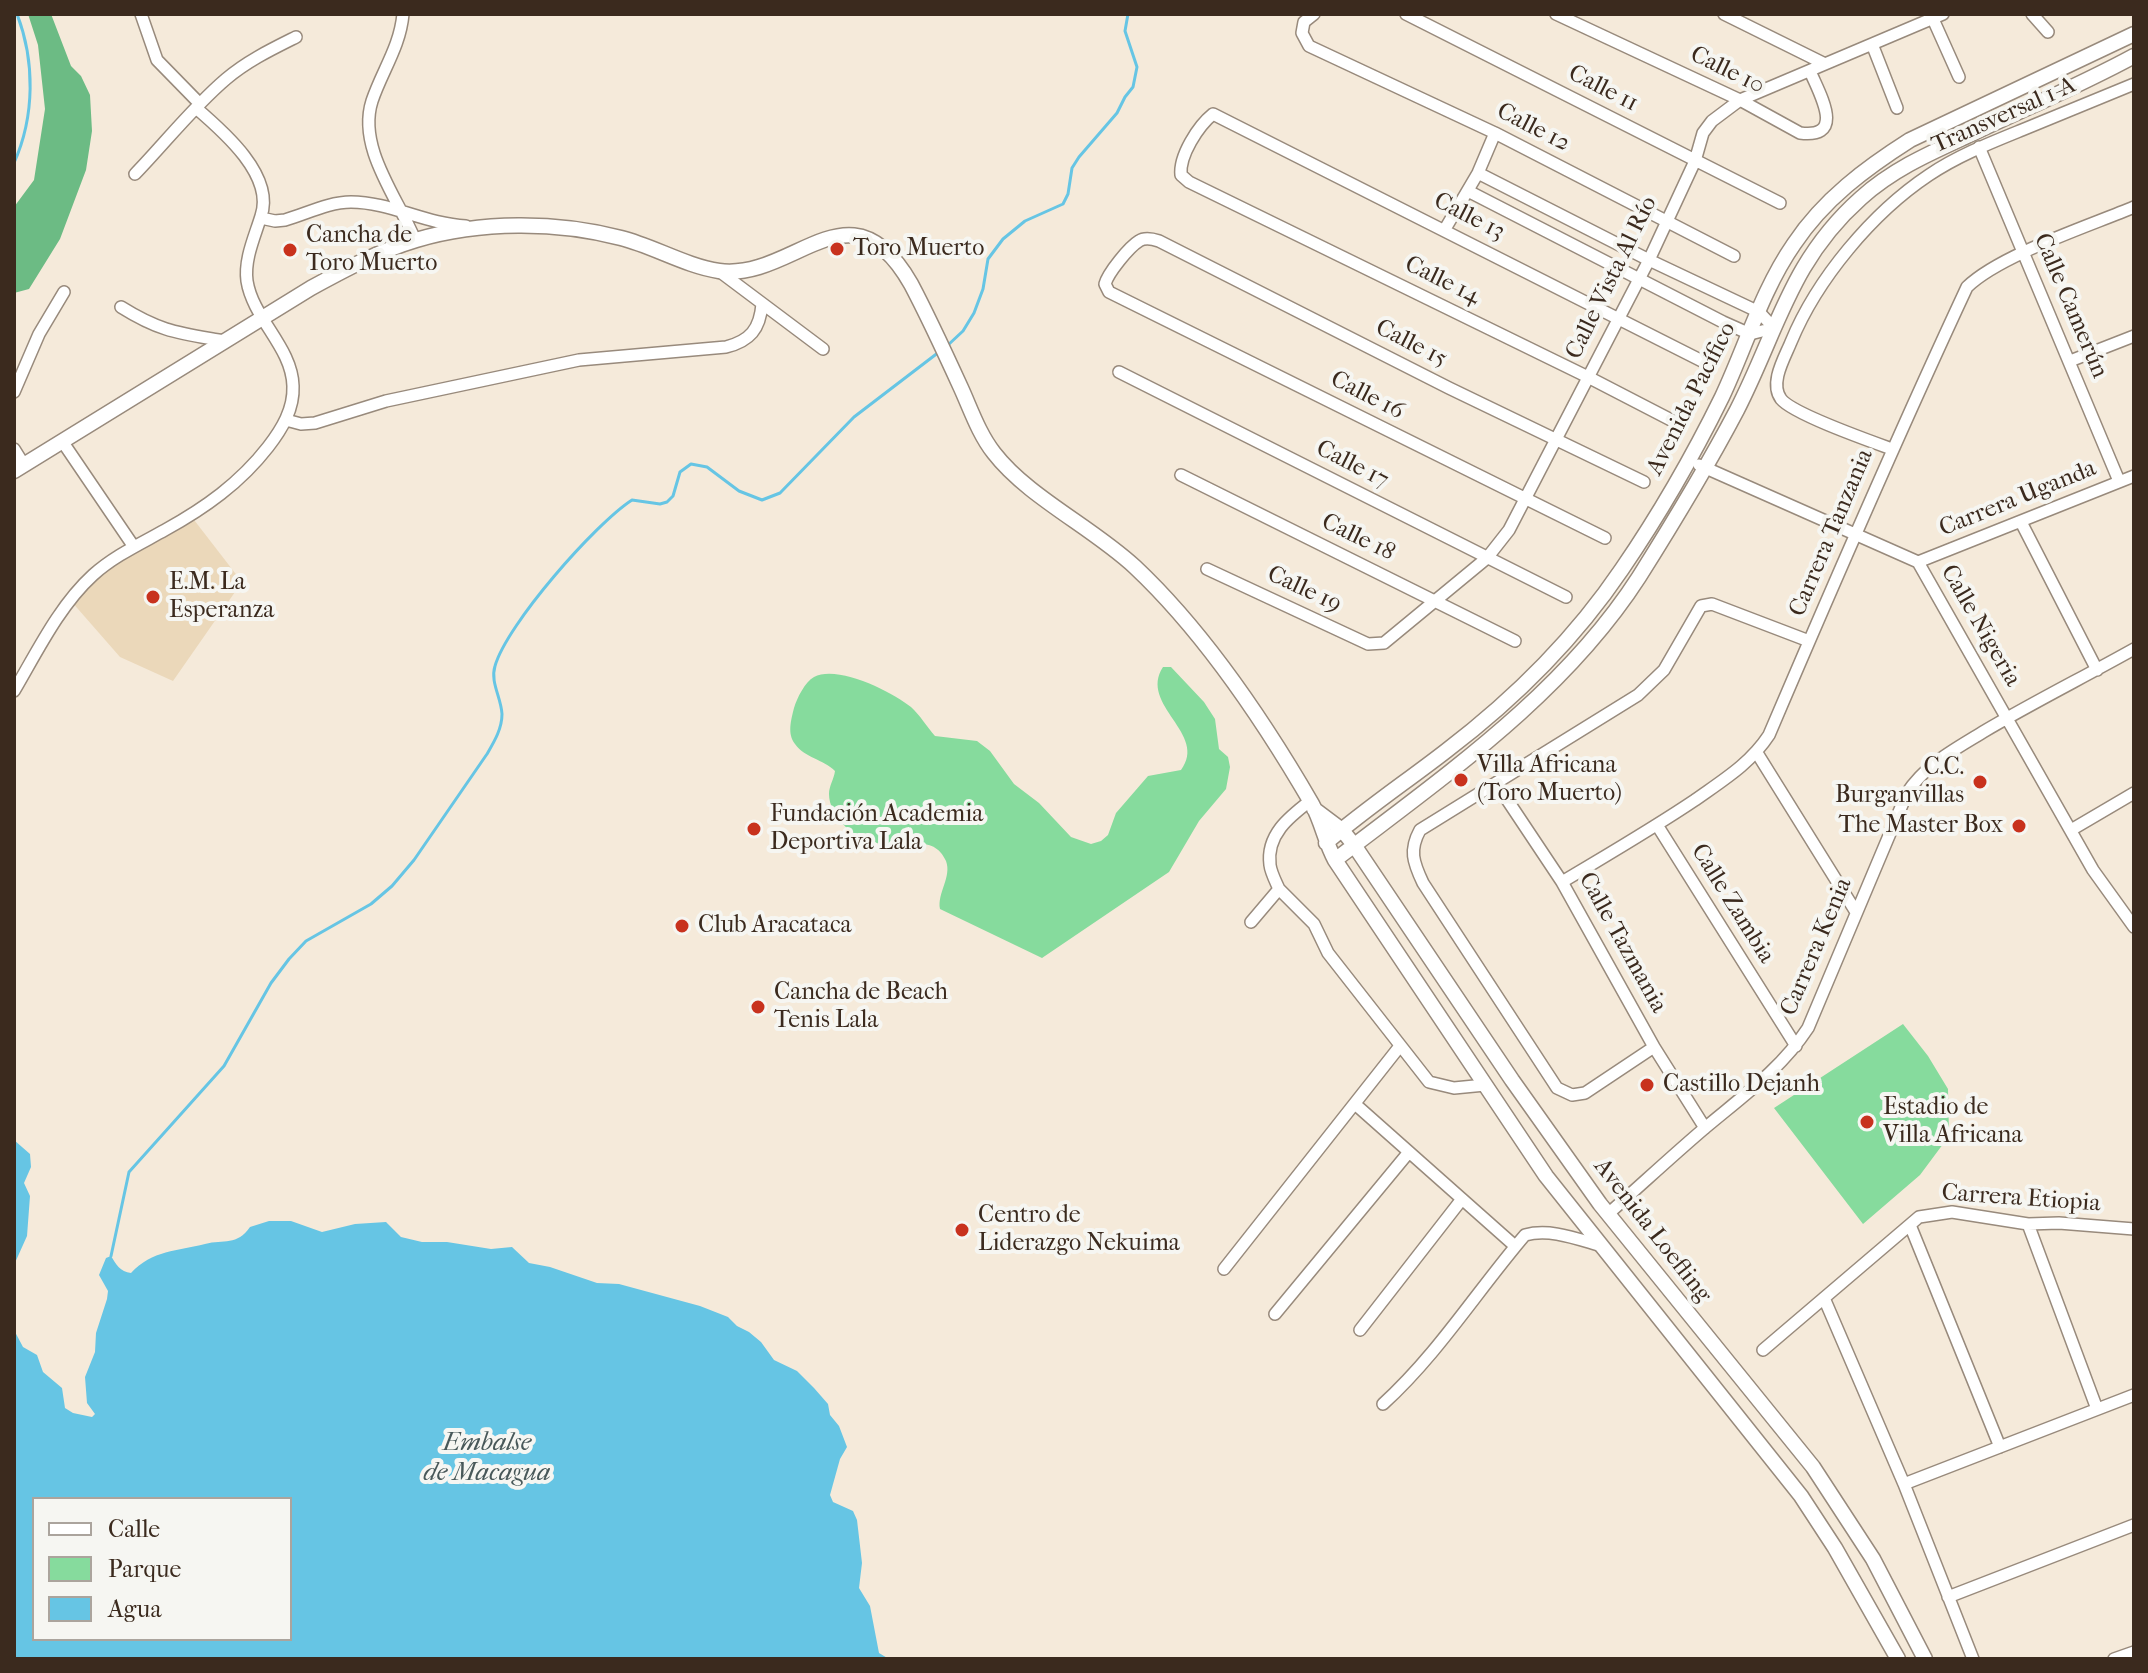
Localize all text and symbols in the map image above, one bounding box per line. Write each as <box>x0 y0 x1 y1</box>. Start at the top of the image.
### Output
street label: Calle 10 <box>1685 41 1769 101</box>
street label: Calle 11 <box>1563 59 1643 119</box>
street label: Transversal 1-A <box>1928 71 2080 161</box>
street label: Calle 12 <box>1492 97 1574 159</box>
street label: Calle 13 <box>1429 187 1509 247</box>
street label: Calle Vista Al Río <box>1560 192 1664 364</box>
place label: Cancha de Toro Muerto <box>306 222 437 278</box>
street label: Calle Camerún <box>2027 229 2113 383</box>
place label: Toro Muerto <box>853 235 984 263</box>
marker: Toro Muerto <box>828 240 846 258</box>
marker: Cancha de Toro Muerto <box>281 241 299 259</box>
street label: Calle 14 <box>1400 250 1484 312</box>
street label: Calle 15 <box>1371 314 1451 374</box>
street label: Avenida Pacífico <box>1641 318 1743 480</box>
street label: Calle 16 <box>1325 365 1409 427</box>
street label: Calle 17 <box>1311 435 1393 495</box>
street label: Carrera Tanzania <box>1784 445 1880 621</box>
street label: Carrera Uganda <box>1935 454 2101 544</box>
street label: Calle 18 <box>1317 508 1399 568</box>
street label: Calle 19 <box>1262 560 1346 620</box>
street label: Calle Nigeria <box>1934 560 2026 692</box>
place label: E.M. La Esperanza <box>169 569 274 625</box>
marker: E.M. La Esperanza <box>144 588 162 606</box>
place label: Villa Africana (Toro Muerto) <box>1477 752 1622 808</box>
place label: C.C. Burganvillas <box>1835 754 1964 810</box>
marker: Villa Africana (Toro Muerto) <box>1452 771 1470 789</box>
marker: C.C. Burganvillas <box>1971 773 1989 791</box>
place label: Fundación Academia Deportiva Lala <box>770 801 983 857</box>
place label: The Master Box <box>1838 812 2003 840</box>
marker: The Master Box <box>2010 817 2028 835</box>
marker: Fundación Academia Deportiva Lala <box>745 820 763 838</box>
street label: Calle Zambia <box>1684 839 1780 969</box>
street label: Calle Tazmania <box>1571 868 1673 1018</box>
street label: Carrera Kenia <box>1775 874 1859 1020</box>
place label: Club Aracataca <box>698 912 852 940</box>
marker: Club Aracataca <box>673 917 691 935</box>
place label: Cancha de Beach Tenis Lala <box>774 979 948 1035</box>
marker: Cancha de Beach Tenis Lala <box>749 998 767 1016</box>
place label: Castillo Dejanh <box>1663 1071 1820 1099</box>
marker: Castillo Dejanh <box>1638 1076 1656 1094</box>
place label: Estadio de Villa Africana <box>1883 1094 2023 1150</box>
marker: Estadio de Villa Africana <box>1858 1113 1876 1131</box>
street label: Avenida Loefling <box>1587 1153 1717 1309</box>
street label: Carrera Etiopia <box>1941 1179 2101 1219</box>
place label: Centro de Liderazgo Nekuima <box>978 1202 1180 1258</box>
marker: Centro de Liderazgo Nekuima <box>953 1221 971 1239</box>
water label: Embalse de Macagua <box>424 1428 550 1490</box>
legend <box>32 1497 292 1641</box>
text: Calle <box>108 1515 160 1543</box>
text: Parque <box>108 1555 181 1583</box>
text: Agua <box>108 1595 161 1623</box>

